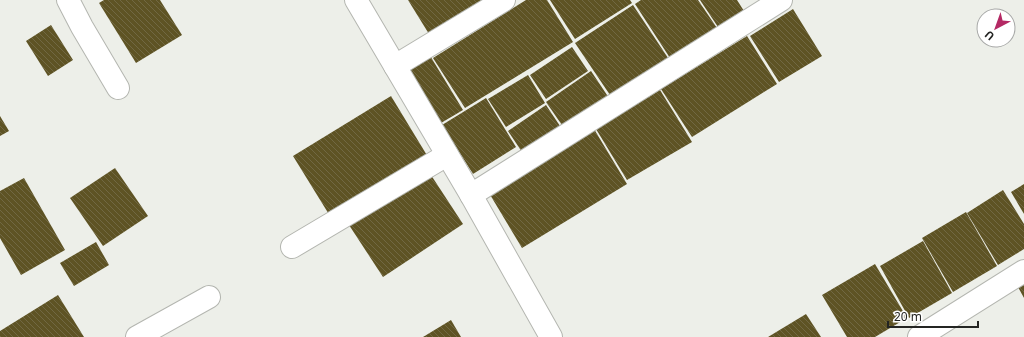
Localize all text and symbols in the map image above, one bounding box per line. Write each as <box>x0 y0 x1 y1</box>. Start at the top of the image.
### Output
north arrow <box>976 8 1016 48</box>
text: U <box>981 28 997 44</box>
scale bar <box>888 303 978 329</box>
text: 20 m <box>894 308 922 325</box>

